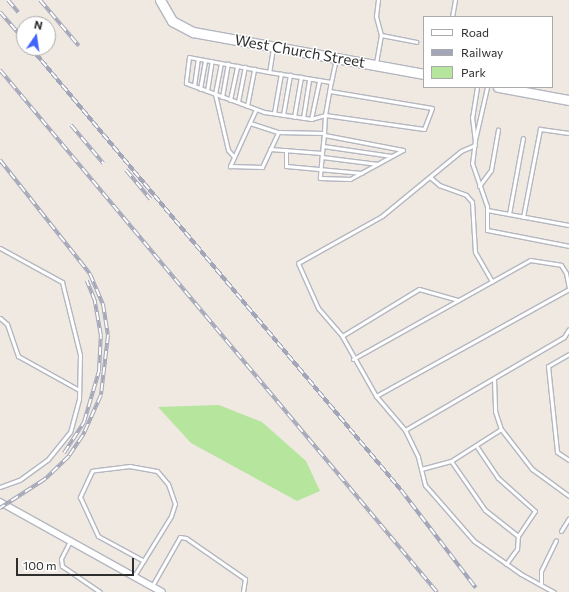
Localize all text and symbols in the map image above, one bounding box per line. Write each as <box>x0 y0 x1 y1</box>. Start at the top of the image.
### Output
north arrow <box>16 16 56 56</box>
legend <box>423 16 553 88</box>
text: N <box>33 18 44 32</box>
text: Road <box>461 25 489 39</box>
street label: West Church Street <box>233 31 367 71</box>
text: Railway <box>461 45 503 59</box>
text: Park <box>461 65 486 79</box>
scale bar <box>18 550 136 576</box>
text: 100 m <box>23 558 57 572</box>

